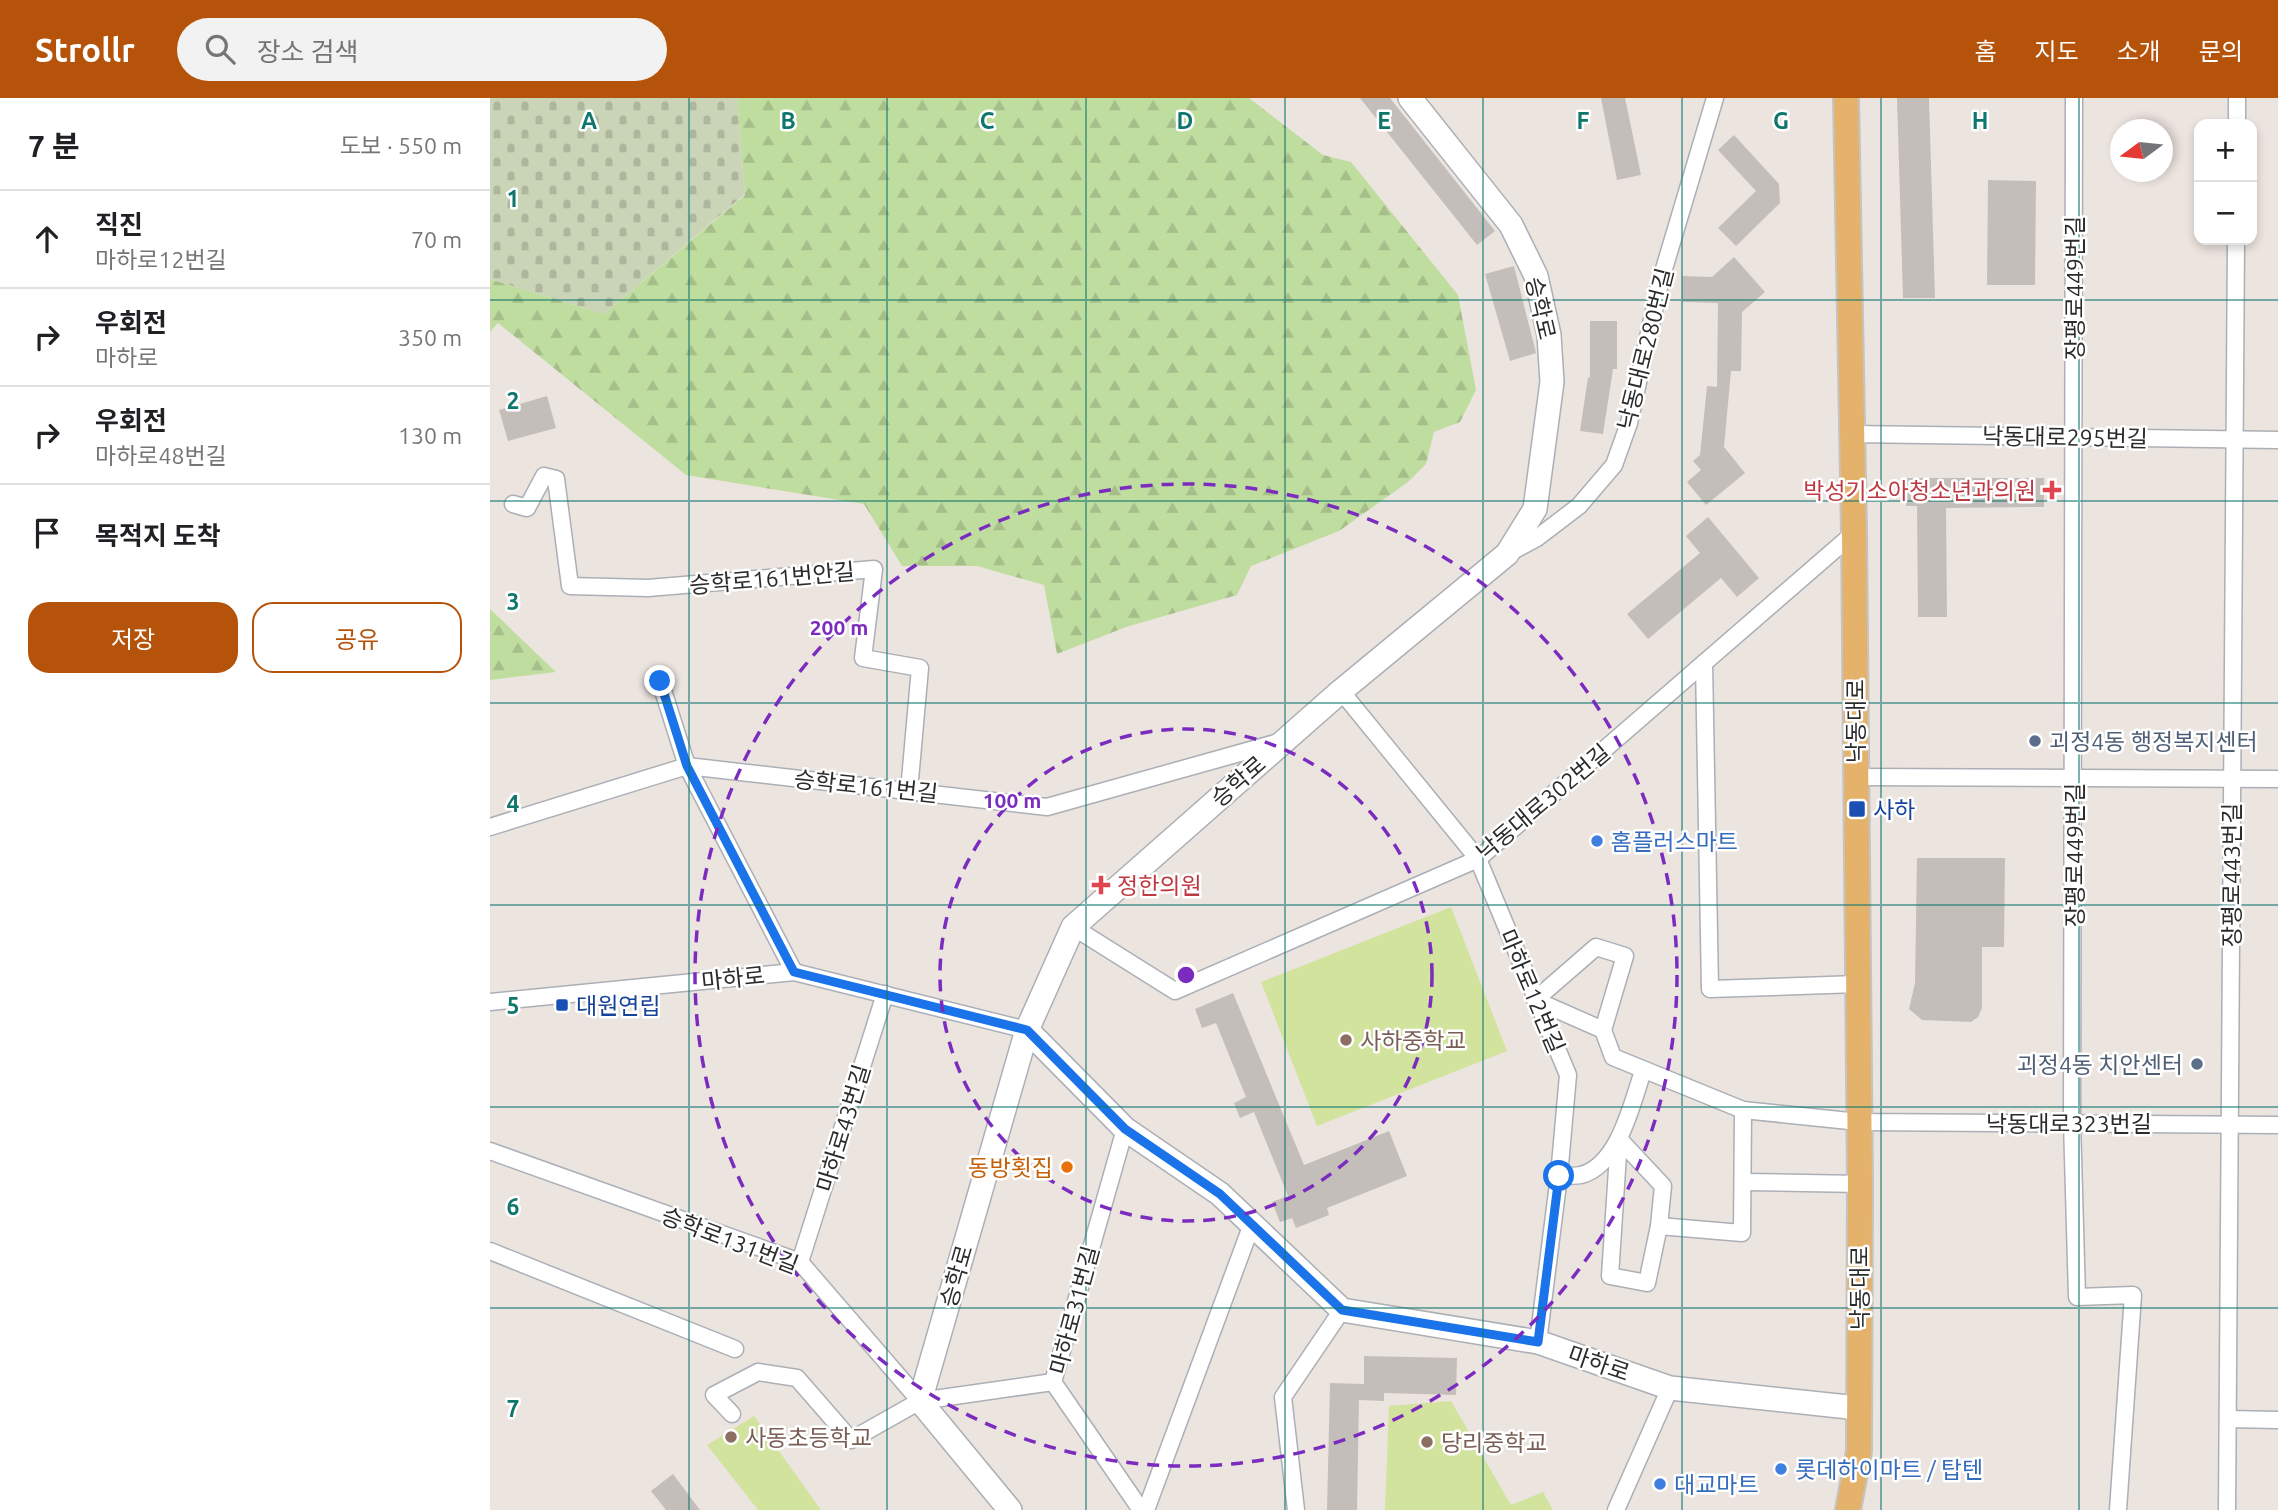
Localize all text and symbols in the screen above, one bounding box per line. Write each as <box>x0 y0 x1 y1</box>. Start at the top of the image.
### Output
search box <box>177 18 667 81</box>
icon: search <box>201 30 239 68</box>
text: Strollr <box>35 31 135 68</box>
text: 장소 검색 <box>257 37 358 66</box>
text: 홈 <box>1974 38 1996 65</box>
text: 지도 <box>2034 38 2079 65</box>
text: 소개 <box>2117 38 2161 65</box>
text: 문의 <box>2199 38 2243 65</box>
text: A <box>581 108 597 133</box>
text: B <box>780 108 796 133</box>
text: C <box>980 108 995 133</box>
text: D <box>1177 108 1193 133</box>
text: E <box>1377 108 1391 133</box>
text: F <box>1577 108 1590 133</box>
text: G <box>1773 108 1789 133</box>
text: H <box>1972 108 1988 133</box>
north arrow <box>2110 119 2173 182</box>
map controls <box>2194 119 2257 245</box>
button: + <box>2194 119 2257 182</box>
text: 7 분 <box>28 129 80 163</box>
text: 도보 · 550 m <box>339 133 462 158</box>
button: − <box>2194 182 2257 245</box>
text: 1 <box>507 186 519 211</box>
text: 직진 <box>95 210 143 239</box>
street label: 장평로449번길 <box>2062 216 2087 360</box>
icon: ahead <box>28 220 66 258</box>
text: 70 m <box>411 227 462 252</box>
text: 마하로12번길 <box>95 247 227 272</box>
street label: 낙동대로280번길 <box>1613 265 1677 433</box>
street label: 승학로 <box>1522 274 1560 342</box>
text: 우회전 <box>95 308 167 337</box>
icon: right <box>28 318 66 356</box>
text: 350 m <box>398 325 462 350</box>
text: 마하로 <box>95 345 158 370</box>
text: 2 <box>507 388 519 413</box>
text: 우회전 <box>95 406 167 435</box>
icon: right <box>28 416 66 454</box>
text: 130 m <box>398 423 462 448</box>
street label: 낙동대로295번길 <box>1982 423 2148 451</box>
text: 마하로48번길 <box>95 443 227 468</box>
place label: 박성기소아청소년과의원 <box>1803 478 2036 503</box>
marker: 박성기소아청소년과의원 <box>2042 480 2062 500</box>
icon: arrive <box>28 514 66 552</box>
text: 목적지 도착 <box>95 521 221 550</box>
street label: 승학로161번안길 <box>688 558 856 598</box>
text: 3 <box>507 589 519 614</box>
button: 저장 <box>28 602 238 673</box>
button: 공유 <box>252 602 462 673</box>
text: 200 m <box>810 615 868 639</box>
route end <box>644 665 675 696</box>
street label: 낙동대로 <box>1843 679 1868 763</box>
place label: 괴정4동 행정복지센터 <box>2049 729 2258 754</box>
marker: 괴정4동 행정복지센터 <box>2027 733 2043 749</box>
street label: 낙동대로302번길 <box>1471 739 1615 865</box>
street label: 승학로 <box>1206 751 1270 811</box>
street label: 승학로161번길 <box>793 766 939 806</box>
street label: 장평로449번길 <box>2062 783 2087 927</box>
text: 100 m <box>983 788 1041 812</box>
text: 4 <box>507 791 520 816</box>
place label: 사하 <box>1873 797 1915 822</box>
marker: 사하 <box>1847 799 1867 819</box>
street label: 장평로443번길 <box>2219 803 2244 947</box>
place label: 홈플러스마트 <box>1611 829 1738 854</box>
marker: 홈플러스마트 <box>1589 833 1605 849</box>
place label: 정한의원 <box>1117 873 1202 898</box>
marker: 정한의원 <box>1091 875 1111 895</box>
street label: 마하로12번길 <box>1495 925 1569 1057</box>
street label: 마하로 <box>700 962 766 994</box>
centre of rings <box>1174 963 1198 987</box>
text: 5 <box>507 993 519 1018</box>
place label: 대원연립 <box>576 993 661 1018</box>
marker: 대원연립 <box>554 997 570 1013</box>
place label: 사하중학교 <box>1360 1028 1466 1053</box>
marker: 사하중학교 <box>1338 1032 1354 1048</box>
place label: 괴정4동 치안센터 <box>2017 1052 2183 1077</box>
marker: 괴정4동 치안센터 <box>2189 1056 2205 1072</box>
street label: 마하로43번길 <box>812 1061 874 1195</box>
street label: 낙동대로323번길 <box>1986 1111 2152 1136</box>
place label: 동방횟집 <box>968 1155 1053 1180</box>
marker: 동방횟집 <box>1059 1159 1075 1175</box>
route start <box>1543 1160 1574 1191</box>
text: 6 <box>507 1194 520 1219</box>
street label: 승학로131번길 <box>658 1202 802 1278</box>
street label: 승학로 <box>935 1242 977 1310</box>
street label: 마하로31번길 <box>1045 1243 1103 1377</box>
street label: 낙동대로 <box>1847 1246 1872 1330</box>
street label: 마하로 <box>1565 1341 1633 1385</box>
text: 7 <box>507 1396 519 1421</box>
place label: 사동초등학교 <box>745 1425 872 1450</box>
marker: 사동초등학교 <box>723 1429 739 1445</box>
place label: 당리중학교 <box>1441 1430 1547 1455</box>
marker: 당리중학교 <box>1419 1434 1435 1450</box>
place label: 롯데하이마트 / 탑텐 <box>1795 1457 1983 1482</box>
marker: 롯데하이마트 / 탑텐 <box>1773 1461 1789 1477</box>
place label: 대교마트 <box>1674 1472 1759 1497</box>
marker: 대교마트 <box>1652 1476 1668 1492</box>

